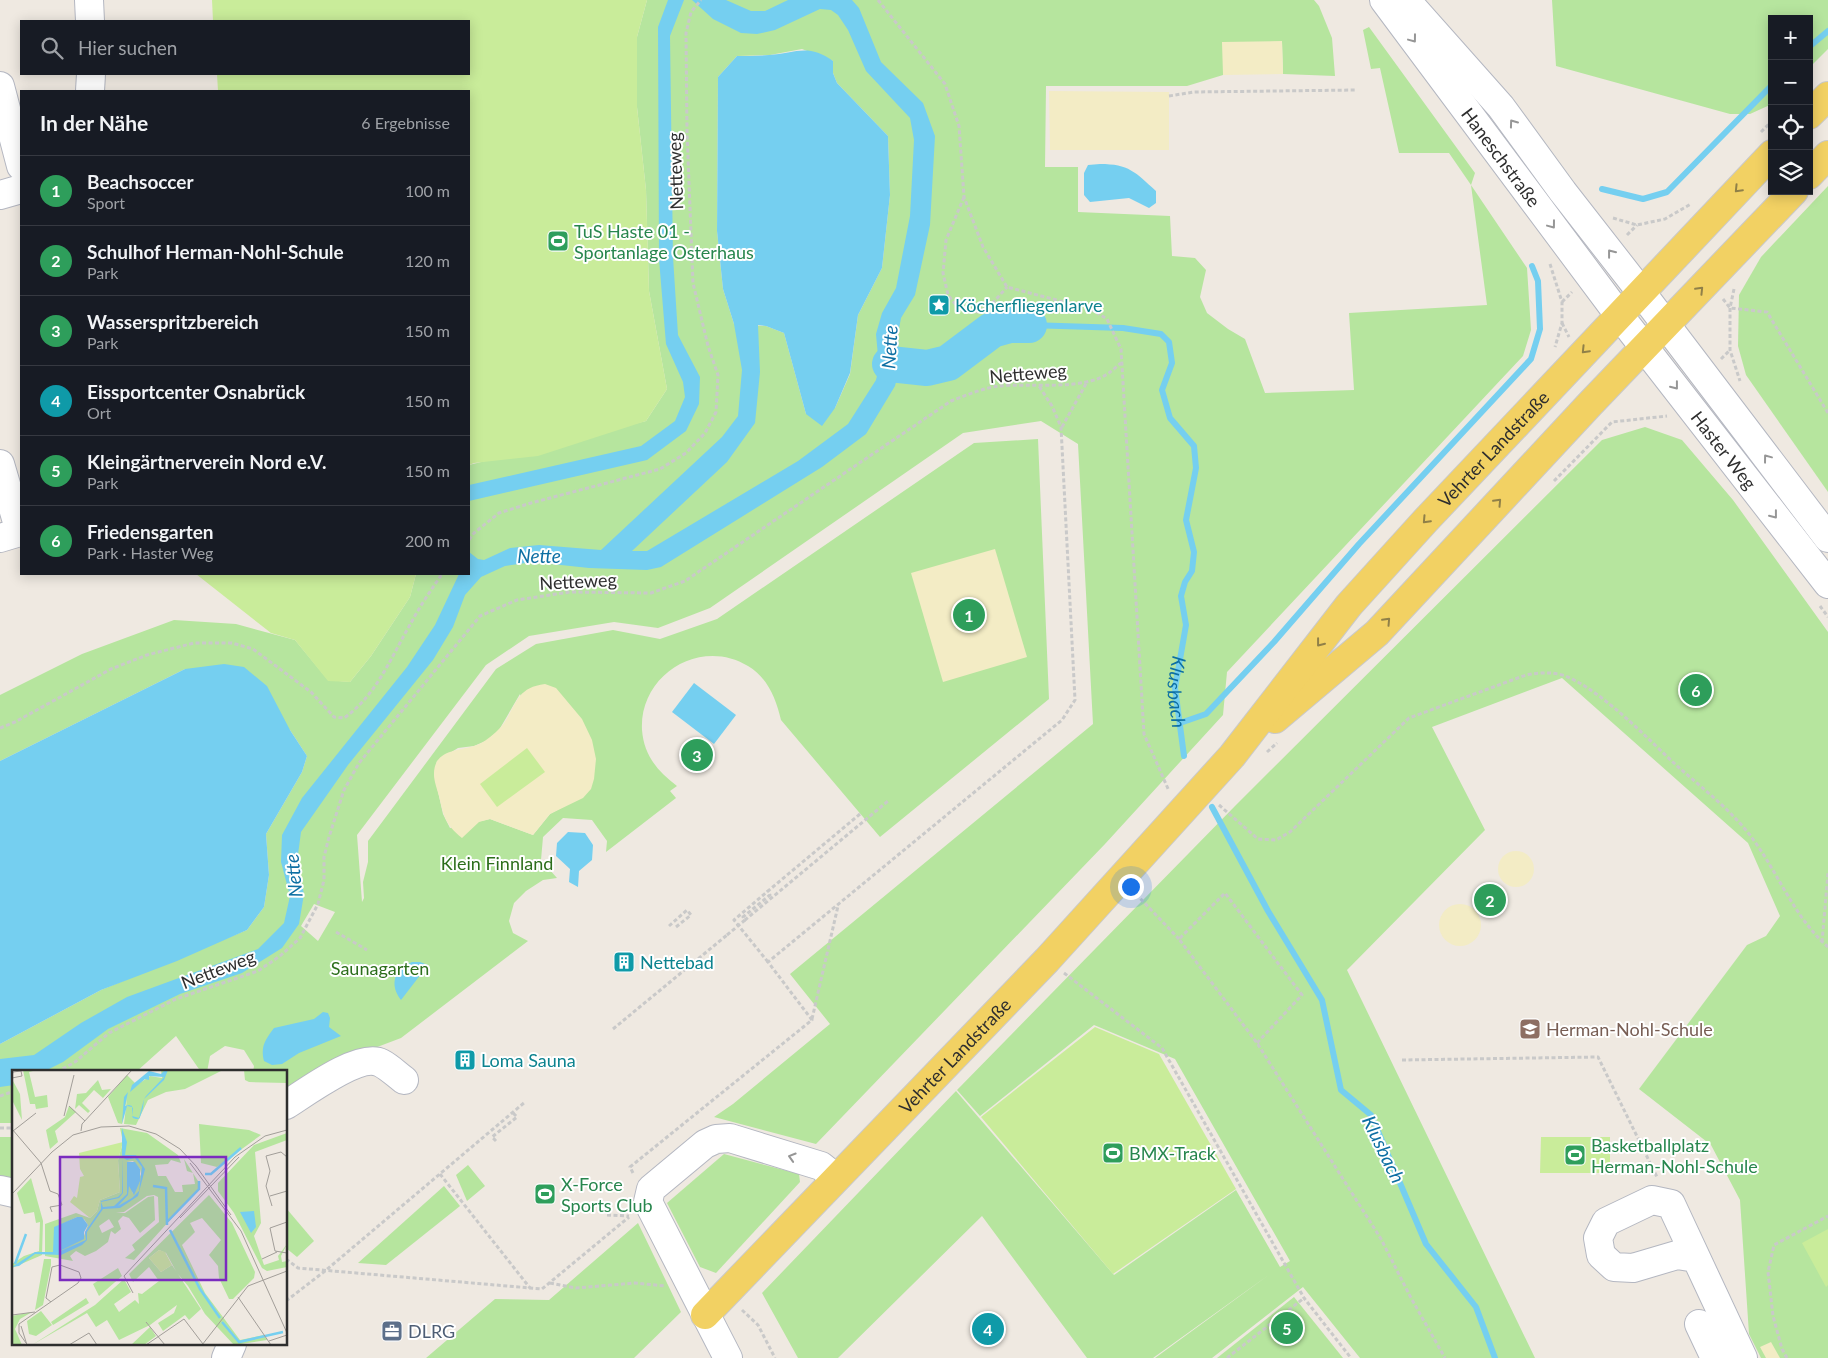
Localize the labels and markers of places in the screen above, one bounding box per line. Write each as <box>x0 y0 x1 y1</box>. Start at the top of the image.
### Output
place label: TuS Haste 01 - Sportanlage Osterhaus <box>574 220 754 263</box>
sports icon: TuS Haste 01 - Sportanlage Osterhaus <box>546 229 570 253</box>
place icon: Köcherfliegenlarve <box>927 293 951 317</box>
place label: Köcherfliegenlarve <box>955 294 1103 316</box>
pin: 1 <box>953 596 985 634</box>
pin: 6 <box>1680 671 1712 709</box>
pin: 3 <box>681 736 713 774</box>
pin: 2 <box>1474 881 1506 919</box>
building icon: Nettebad <box>612 950 636 974</box>
place label: Nettebad <box>640 951 714 973</box>
school or university icon: Herman-Nohl-Schule <box>1518 1017 1542 1041</box>
place label: Herman-Nohl-Schule <box>1546 1018 1713 1040</box>
building icon: Loma Sauna <box>453 1048 477 1072</box>
place label: Loma Sauna <box>481 1049 576 1071</box>
place label: Basketballplatz Herman-Nohl-Schule <box>1591 1134 1758 1177</box>
sports icon: BMX-Track <box>1101 1141 1125 1165</box>
place label: BMX-Track <box>1129 1142 1217 1164</box>
sports icon: Basketballplatz Herman-Nohl-Schule <box>1563 1143 1587 1167</box>
place label: X-Force Sports Club <box>561 1173 653 1216</box>
sports icon: X-Force Sports Club <box>533 1182 557 1206</box>
pin: 5 <box>1271 1309 1303 1347</box>
pin: 4 <box>972 1310 1004 1348</box>
office icon: DLRG <box>380 1319 404 1343</box>
place label: DLRG <box>408 1320 455 1342</box>

